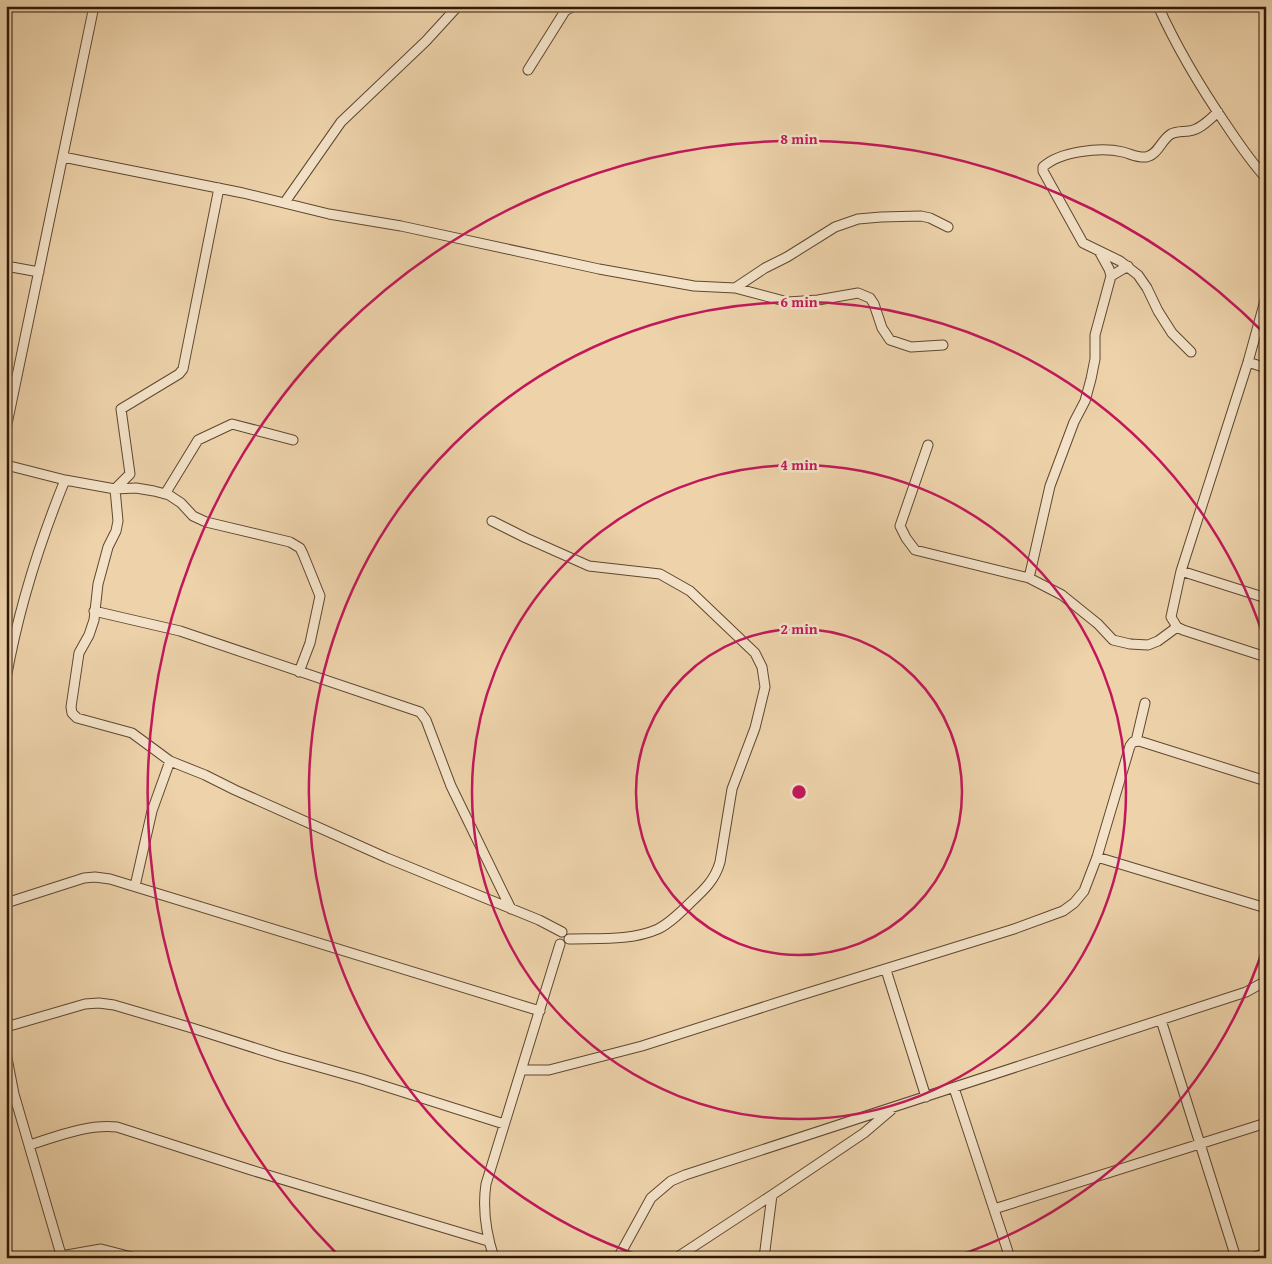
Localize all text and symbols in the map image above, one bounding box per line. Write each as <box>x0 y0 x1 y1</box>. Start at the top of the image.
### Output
text: 8 min <box>780 128 818 149</box>
text: 6 min <box>780 291 818 312</box>
text: 4 min <box>780 454 818 475</box>
text: 2 min <box>780 618 818 639</box>
centre of rings <box>790 783 808 801</box>

